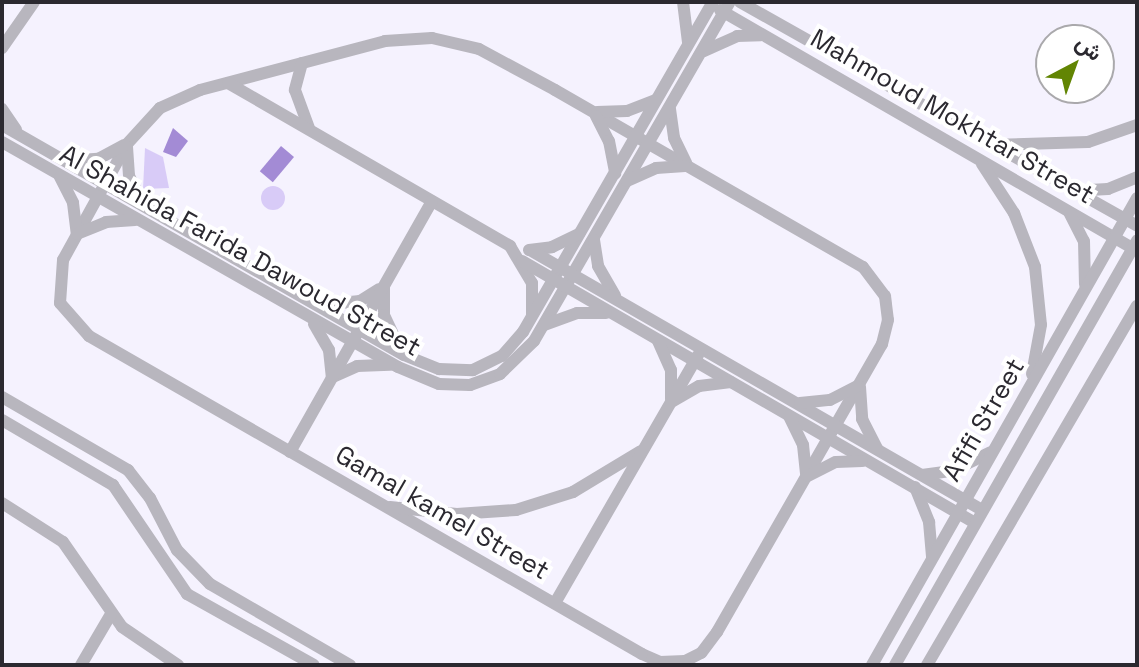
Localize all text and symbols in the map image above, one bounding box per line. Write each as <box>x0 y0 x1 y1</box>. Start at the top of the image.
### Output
street label: Mahmoud Mokhtar Street <box>805 23 1099 211</box>
north arrow <box>1035 24 1115 104</box>
text: ش <box>1070 28 1109 67</box>
street label: Al Shahida Farida Dawoud Street <box>54 139 426 363</box>
street label: Afifi Street <box>936 353 1032 487</box>
street label: Gamal kamel Street <box>330 439 554 587</box>

